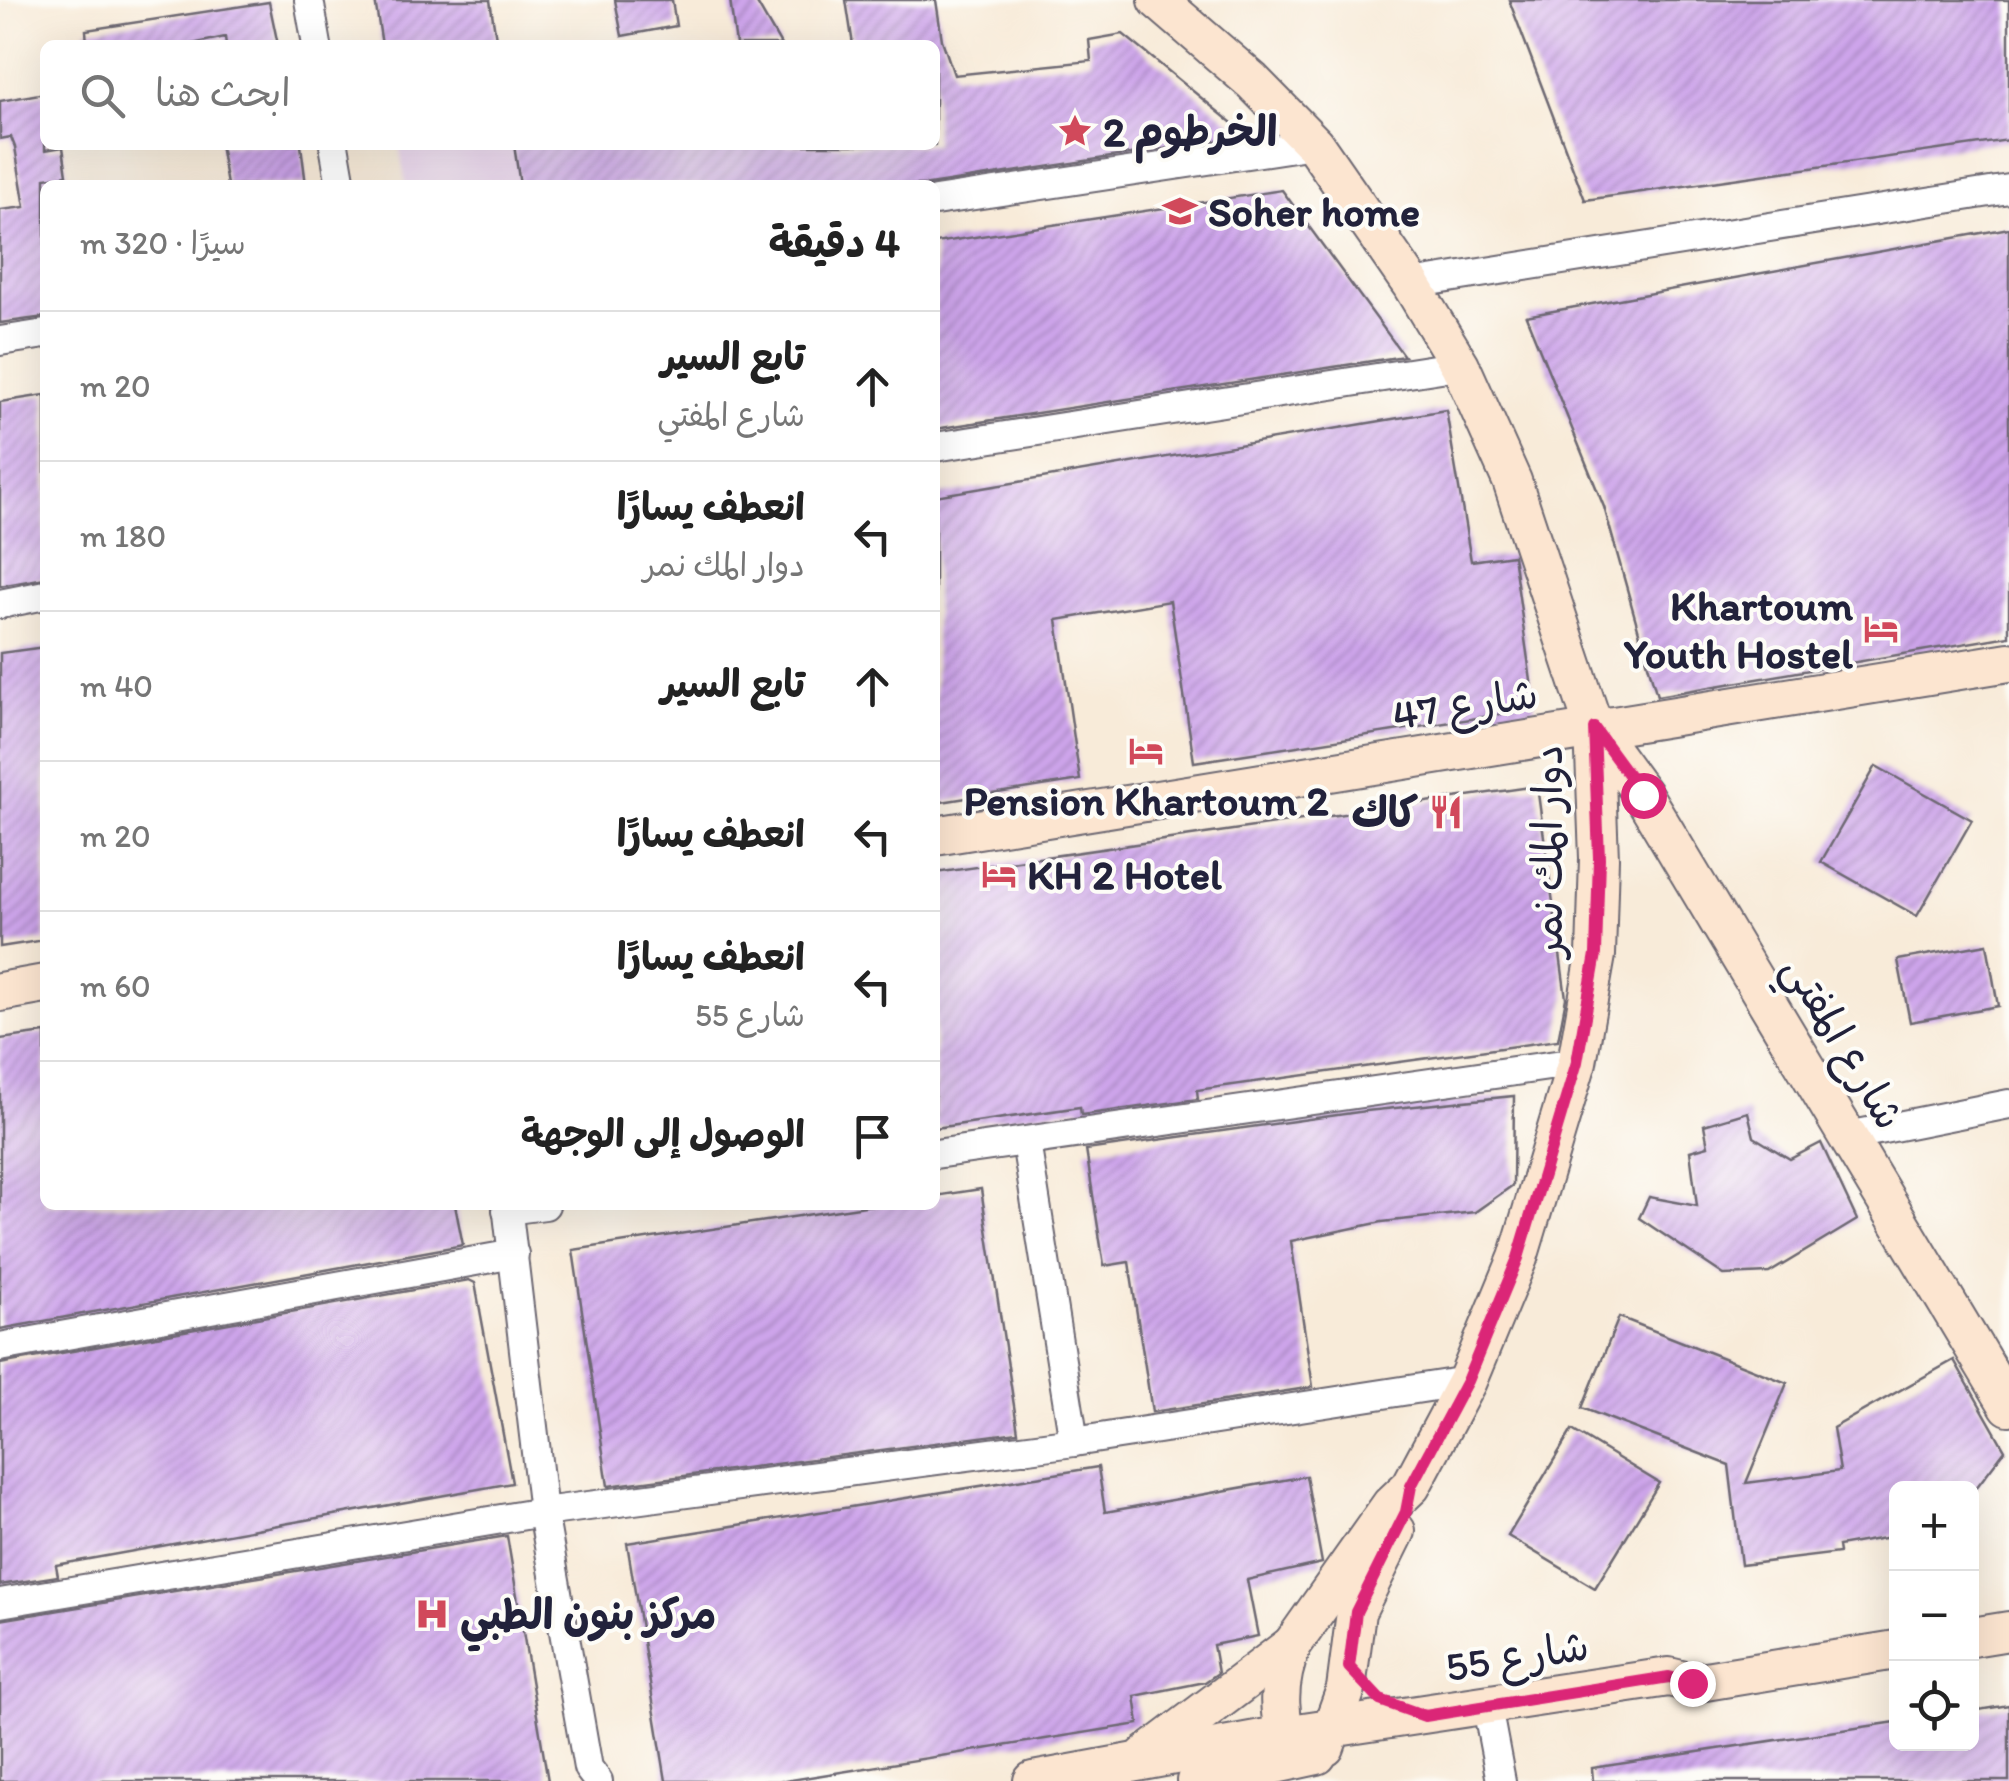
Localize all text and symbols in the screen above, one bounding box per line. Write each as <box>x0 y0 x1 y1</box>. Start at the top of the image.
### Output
search box <box>40 40 940 150</box>
icon: search <box>75 68 130 123</box>
text: ابحث هنا <box>155 70 291 116</box>
place label: الخرطوم 2 <box>1103 106 1277 164</box>
place icon: الخرطوم 2 <box>1056 112 1094 150</box>
place label: Soher home <box>1208 186 1420 237</box>
school or university icon: Soher home <box>1161 192 1199 230</box>
text: 4 دقيقة <box>768 217 900 268</box>
text: سيرًا · 320 m <box>80 224 246 262</box>
text: تابع السير <box>661 334 805 380</box>
icon: ahead <box>845 359 900 414</box>
text: 20 m <box>80 367 151 405</box>
text: شارع المفتي <box>657 396 805 434</box>
text: انعطف يسارًا <box>617 484 805 530</box>
icon: left <box>845 509 900 564</box>
text: 180 m <box>80 517 166 555</box>
text: دوار المك نمر <box>643 546 805 584</box>
place label: Khartoum Youth Hostel <box>1624 580 1854 679</box>
hotel icon: Khartoum Youth Hostel <box>1862 610 1900 648</box>
icon: ahead <box>845 659 900 714</box>
text: تابع السير <box>661 661 805 707</box>
text: 40 m <box>80 667 153 705</box>
street label: شارع 47 <box>1389 667 1542 745</box>
hotel icon: Pension Khartoum 2 <box>1127 732 1165 770</box>
street label: دوار المك نمر <box>1522 745 1573 960</box>
route start <box>1621 773 1667 819</box>
place label: Pension Khartoum 2 <box>963 775 1329 826</box>
place label: كاك <box>1352 787 1418 838</box>
restaurant icon: كاك <box>1427 793 1465 831</box>
icon: left <box>845 809 900 864</box>
text: انعطف يسارًا <box>617 811 805 857</box>
text: 20 m <box>80 817 151 855</box>
place label: KH 2 Hotel <box>1027 849 1222 900</box>
hotel icon: KH 2 Hotel <box>980 855 1018 893</box>
text: انعطف يسارًا <box>617 934 805 980</box>
street label: شارع المفتي <box>1763 946 1916 1144</box>
icon: left <box>845 959 900 1014</box>
text: 60 m <box>80 967 151 1005</box>
text: شارع 55 <box>695 996 805 1034</box>
icon: arrive <box>845 1109 900 1164</box>
text: الوصول إلى الوجهة <box>521 1111 805 1157</box>
map controls <box>1889 1481 1979 1751</box>
button: + <box>1889 1481 1979 1571</box>
button: − <box>1889 1571 1979 1661</box>
place label: مركز بنون الطبي <box>460 1589 716 1652</box>
hospital icon: مركز بنون الطبي <box>413 1595 451 1633</box>
street label: شارع 55 <box>1442 1620 1593 1696</box>
route end <box>1670 1661 1716 1707</box>
button: locate <box>1889 1661 1979 1751</box>

